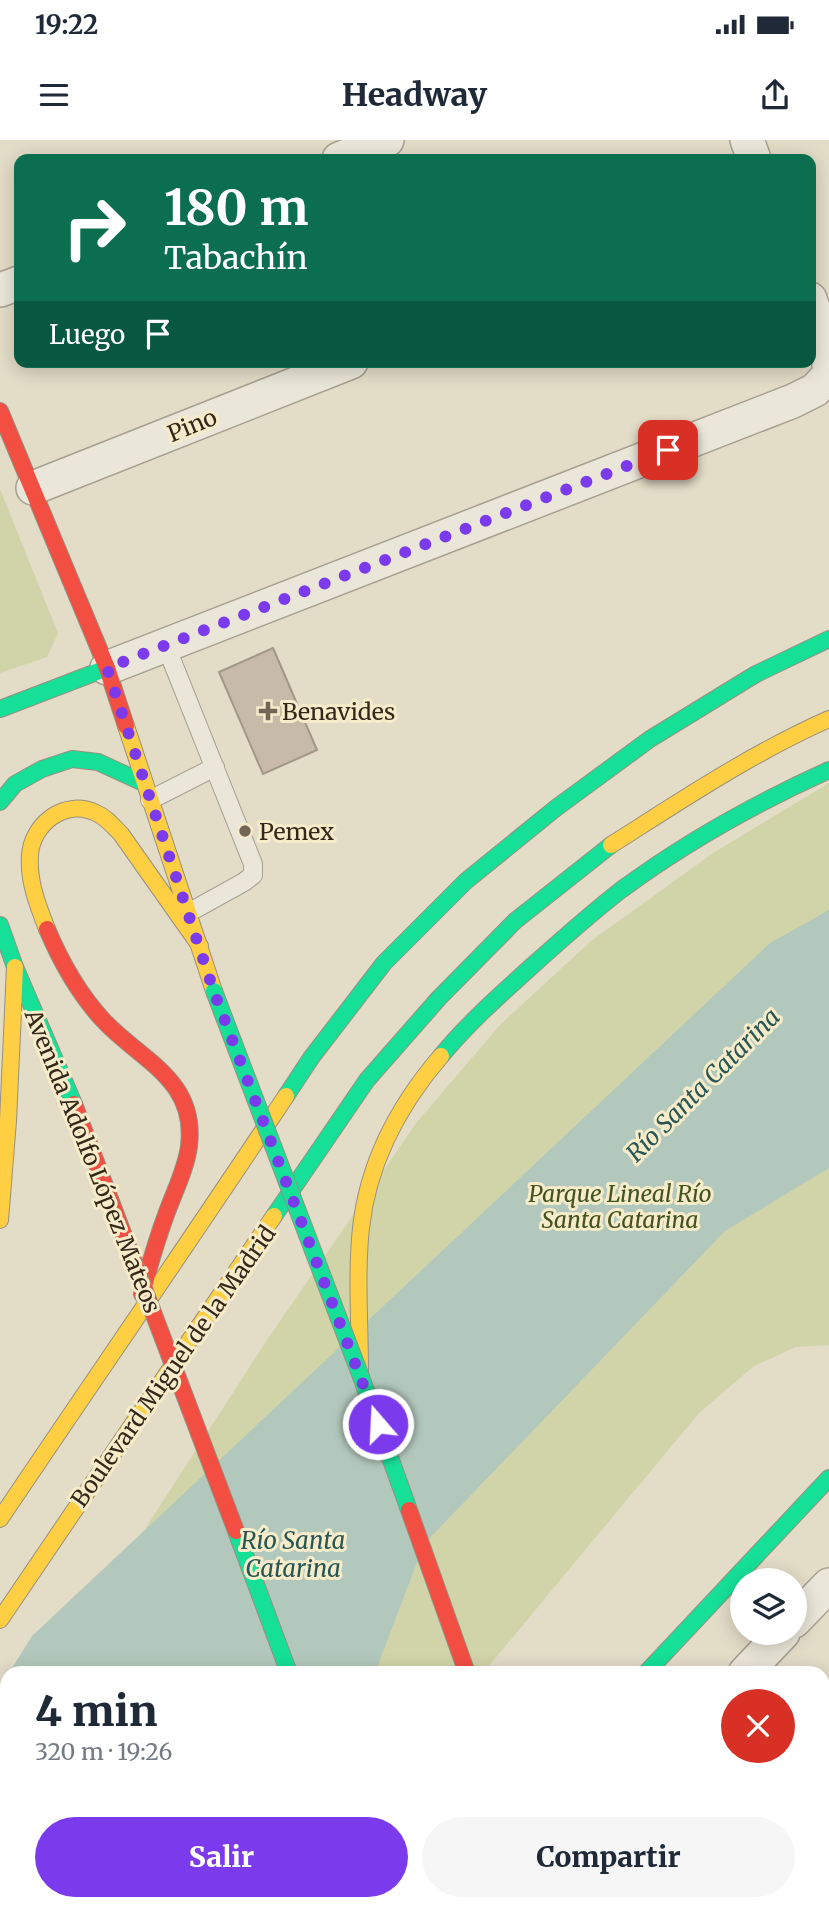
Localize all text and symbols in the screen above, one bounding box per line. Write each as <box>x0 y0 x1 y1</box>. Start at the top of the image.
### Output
text: 19:22 <box>35 8 98 41</box>
text: Headway <box>342 75 487 115</box>
icon: menu <box>35 76 73 114</box>
icon: share <box>756 76 794 114</box>
text: 180 m <box>164 177 309 238</box>
icon: right <box>49 182 140 273</box>
text: Tabachín <box>164 238 308 278</box>
icon: arrive <box>139 315 177 353</box>
text: Luego <box>49 318 125 351</box>
street label: Pino <box>163 402 221 448</box>
pin <box>638 420 698 480</box>
icon: arrive <box>649 431 687 469</box>
place label: Benavides <box>282 697 395 726</box>
marker: Benavides <box>260 703 276 719</box>
place label: Pemex <box>259 817 334 846</box>
marker: Pemex <box>237 823 253 839</box>
water label: Río Santa Catarina <box>619 1001 787 1169</box>
street label: Avenida Adolfo López Mateos <box>18 1004 167 1317</box>
park label: Parque Lineal Río Santa Catarina <box>528 1179 712 1234</box>
street label: Boulevard Miguel de la Madrid <box>64 1219 282 1512</box>
position arrow <box>341 1387 415 1461</box>
water label: Río Santa Catarina <box>241 1525 345 1584</box>
map controls <box>730 1568 807 1645</box>
button: layers <box>730 1568 807 1645</box>
text: 4 min <box>35 1685 157 1737</box>
button: close <box>721 1689 795 1763</box>
text: 320 m · 19:26 <box>35 1737 172 1766</box>
button: Salir <box>35 1817 408 1897</box>
button: Compartir <box>422 1817 795 1897</box>

